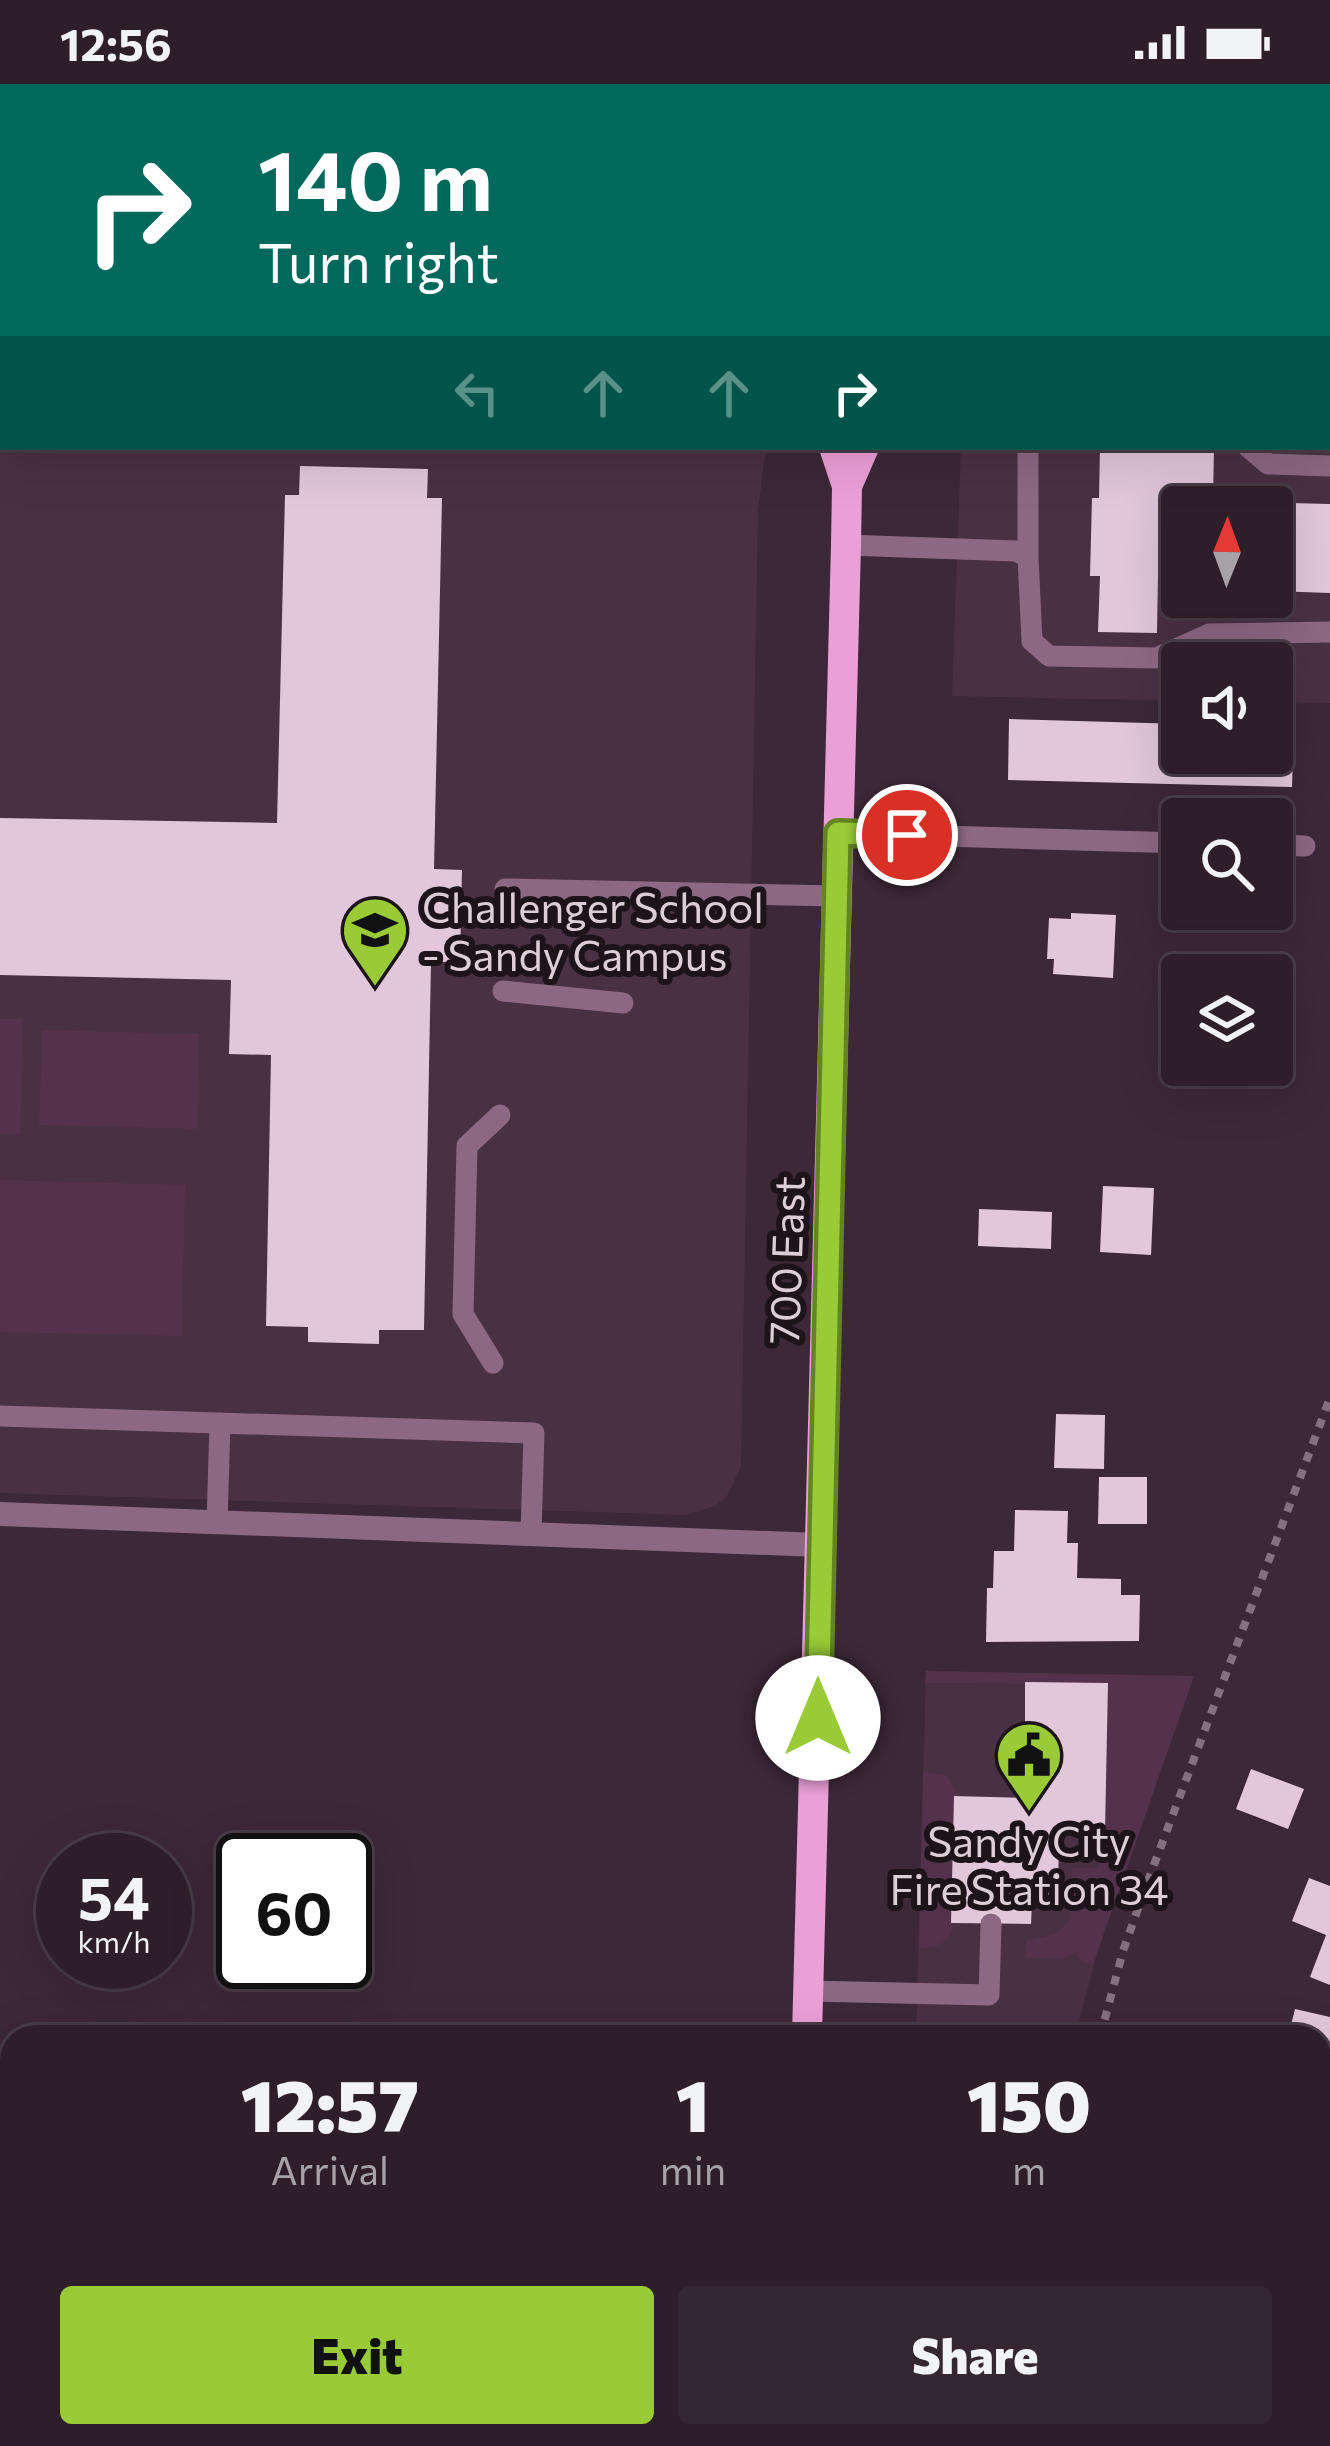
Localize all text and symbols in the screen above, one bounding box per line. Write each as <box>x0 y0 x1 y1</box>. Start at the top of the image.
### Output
text: 12:56 <box>60 15 172 70</box>
text: 140 m <box>258 126 493 228</box>
icon: right <box>60 132 216 288</box>
text: Turn right <box>258 228 499 294</box>
icon: left <box>444 360 510 426</box>
icon: ahead <box>570 360 636 426</box>
icon: ahead <box>696 360 762 426</box>
icon: right <box>822 360 888 426</box>
north arrow <box>1161 486 1293 618</box>
map controls <box>1161 486 1293 1086</box>
button: sound <box>1161 642 1293 774</box>
pin <box>856 784 958 886</box>
button: search <box>1161 798 1293 930</box>
icon: arrive <box>874 802 940 868</box>
place label: Challenger School - Sandy Campus <box>422 880 764 980</box>
school or university icon: Challenger School - Sandy Campus <box>340 895 410 989</box>
button: layers <box>1161 954 1293 1086</box>
street label: 700 East <box>756 1175 814 1345</box>
position arrow <box>755 1655 881 1781</box>
public building icon: Sandy City Fire Station 34 <box>994 1720 1064 1814</box>
place label: Sandy City Fire Station 34 <box>890 1814 1168 1914</box>
speed limit sign: 60 <box>216 1833 372 1989</box>
text: 54 <box>78 1859 150 1932</box>
text: km/h <box>78 1922 150 1959</box>
text: 12:57 <box>241 2059 419 2147</box>
text: 1 <box>676 2059 710 2147</box>
text: 150 <box>967 2059 1091 2147</box>
text: Arrival <box>271 2145 389 2193</box>
text: min <box>660 2145 726 2193</box>
text: m <box>1012 2145 1046 2193</box>
button: Exit <box>60 2286 654 2424</box>
button: Share <box>678 2286 1272 2424</box>

